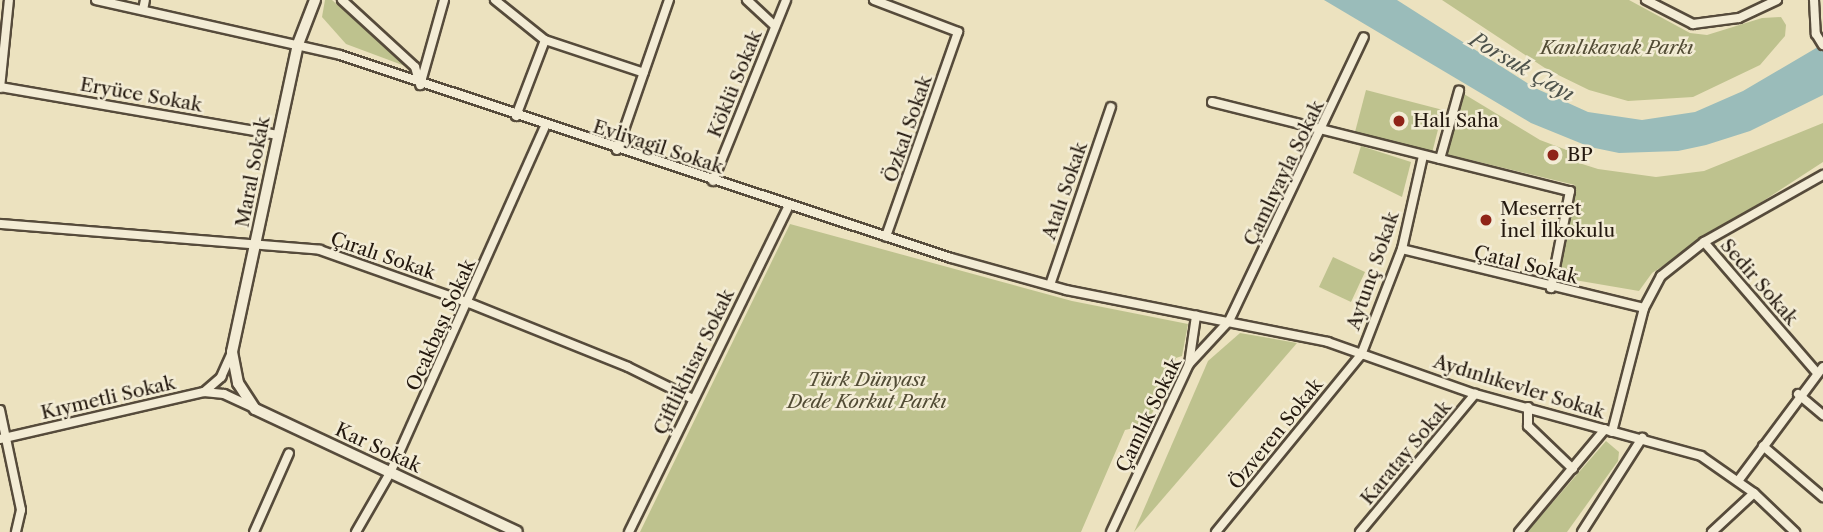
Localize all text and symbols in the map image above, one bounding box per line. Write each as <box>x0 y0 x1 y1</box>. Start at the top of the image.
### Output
street label: Köklü Sokak <box>703 27 767 141</box>
water label: Porsuk Çayı <box>1465 27 1579 107</box>
park label: Kanlıkavak Parkı <box>1540 37 1694 59</box>
street label: Eryüce Sokak <box>78 73 204 117</box>
street label: Özkal Sokak <box>879 73 937 185</box>
street label: Çamlıyayla Sokak <box>1239 97 1329 249</box>
place label: Halı Saha <box>1413 110 1499 132</box>
marker: Halı Saha <box>1391 113 1407 129</box>
street label: Maral Sokak <box>231 115 275 229</box>
street label: Evliyagil Sokak <box>590 115 726 179</box>
street label: Atalı Sokak <box>1038 139 1092 243</box>
place label: BP <box>1567 144 1593 166</box>
marker: BP <box>1545 147 1561 163</box>
place label: Meserret İnel İlkokulu <box>1500 198 1615 242</box>
street label: Aytunç Sokak <box>1342 209 1404 333</box>
marker: Meserret İnel İlkokulu <box>1478 212 1494 228</box>
street label: Çıralı Sokak <box>328 227 438 285</box>
street label: Sedir Sokak <box>1715 234 1803 330</box>
street label: Çatal Sokak <box>1471 241 1581 289</box>
street label: Ocakbaşı Sokak <box>402 255 480 395</box>
street label: Çiftlikhisar Sokak <box>649 285 739 439</box>
street label: Aydınlıkevler Sokak <box>1430 350 1608 424</box>
street label: Çamlık Sokak <box>1111 354 1187 476</box>
park label: Türk Dünyası Dede Korkut Parkı <box>787 369 947 413</box>
street label: Kıymetli Sokak <box>39 371 177 425</box>
street label: Özveren Sokak <box>1224 374 1328 494</box>
street label: Karatay Sokak <box>1356 396 1456 510</box>
street label: Kar Sokak <box>331 418 425 478</box>

